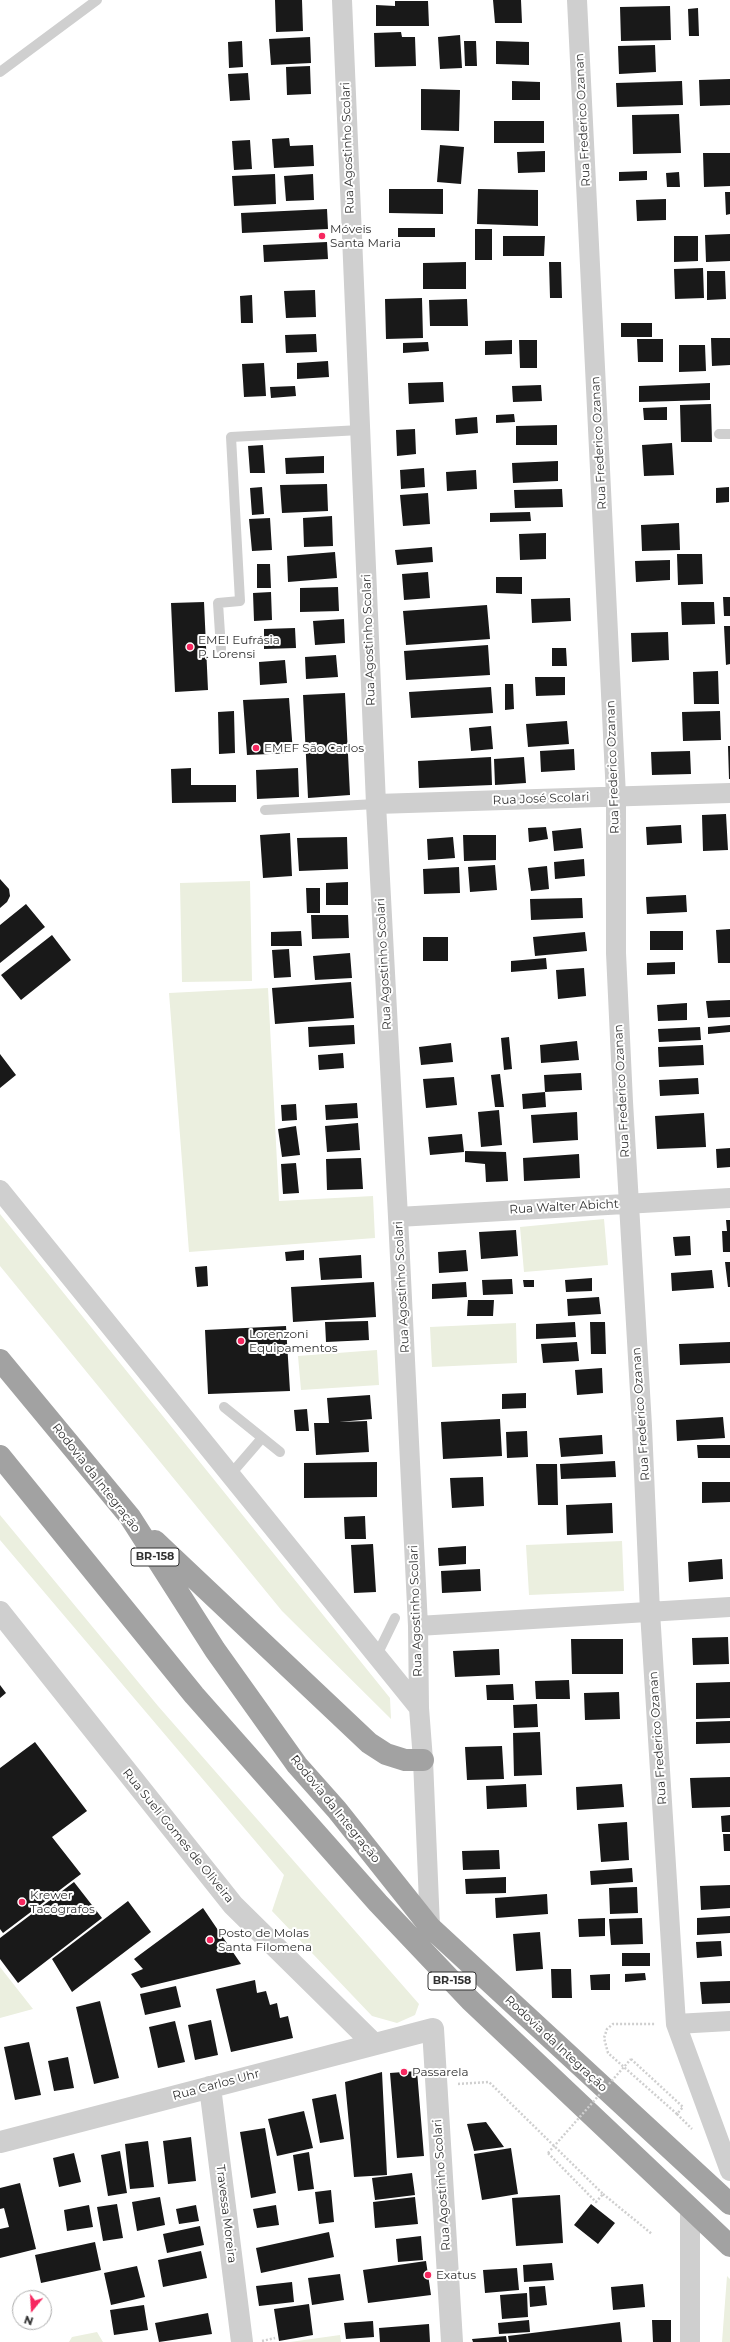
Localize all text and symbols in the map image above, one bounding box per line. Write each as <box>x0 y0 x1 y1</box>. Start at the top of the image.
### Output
street label: Rua Frederico Ozanan <box>572 53 594 187</box>
street label: Rua Agostinho Scolari <box>339 82 357 214</box>
place label: Móveis Santa Maria <box>330 222 401 250</box>
marker: Móveis Santa Maria <box>317 231 327 241</box>
street label: Rua Frederico Ozanan <box>588 376 610 510</box>
street label: Rua Agostinho Scolari <box>360 574 378 706</box>
place label: EMEI Eufrásia P. Lorensi <box>198 633 280 661</box>
marker: EMEI Eufrásia P. Lorensi <box>185 642 195 652</box>
street label: Rua Frederico Ozanan <box>603 700 623 834</box>
place label: EMEF São Carlos <box>264 741 364 755</box>
marker: EMEF São Carlos <box>251 743 261 753</box>
street label: Rua José Scolari <box>492 790 590 808</box>
street label: Rua Agostinho Scolari <box>373 898 395 1030</box>
street label: Rua Frederico Ozanan <box>611 1024 633 1158</box>
street label: Rua Walter Abicht <box>509 1197 619 1217</box>
street label: Rua Agostinho Scolari <box>391 1221 413 1353</box>
place label: Lorenzoni Equipamentos <box>249 1327 338 1355</box>
marker: Lorenzoni Equipamentos <box>236 1336 246 1346</box>
street label: Rua Frederico Ozanan <box>629 1347 653 1481</box>
street label: Rodovia da Integração <box>49 1421 143 1535</box>
street label: Rua Agostinho Scolari <box>407 1545 425 1677</box>
road number: BR-158 <box>131 1548 179 1566</box>
street label: Rua Frederico Ozanan <box>646 1671 670 1805</box>
street label: Rodovia da Integração <box>287 1752 383 1866</box>
street label: Rua Sueli Gomes de Oliveira <box>119 1766 237 1906</box>
place label: Krewer Tacógrafos <box>30 1888 95 1916</box>
marker: Krewer Tacógrafos <box>17 1897 27 1907</box>
place label: Posto de Molas Santa Filomena <box>218 1926 312 1954</box>
marker: Posto de Molas Santa Filomena <box>205 1935 215 1945</box>
road number: BR-158 <box>428 1972 476 1990</box>
street label: Rodovia da Integração <box>502 1993 610 2095</box>
place label: Passarela <box>412 2065 469 2079</box>
street label: Rua Carlos Uhr <box>171 2066 261 2104</box>
marker: Passarela <box>399 2067 409 2077</box>
street label: Rua Agostinho Scolari <box>430 2119 454 2251</box>
street label: Travessa Moreira <box>213 2164 239 2264</box>
place label: Exatus <box>436 2268 476 2282</box>
marker: Exatus <box>423 2270 433 2280</box>
north arrow <box>12 2290 52 2330</box>
text: N <box>22 2312 35 2328</box>

